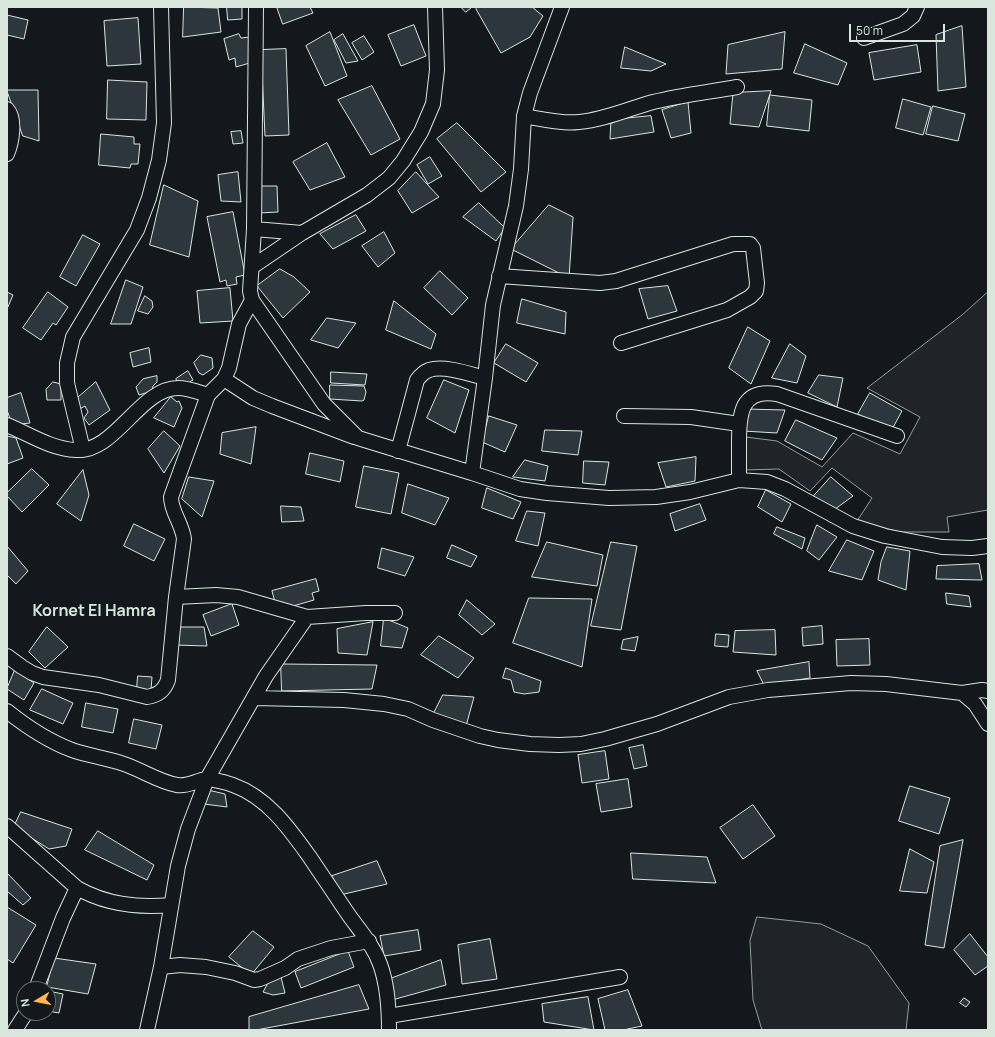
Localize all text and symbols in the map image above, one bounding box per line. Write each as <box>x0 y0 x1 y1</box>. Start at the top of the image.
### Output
scale bar <box>851 16 947 42</box>
text: 50 m <box>856 22 883 39</box>
district label: Kornet El Hamra <box>32 602 156 622</box>
north arrow <box>16 981 56 1021</box>
text: N <box>17 998 33 1008</box>

